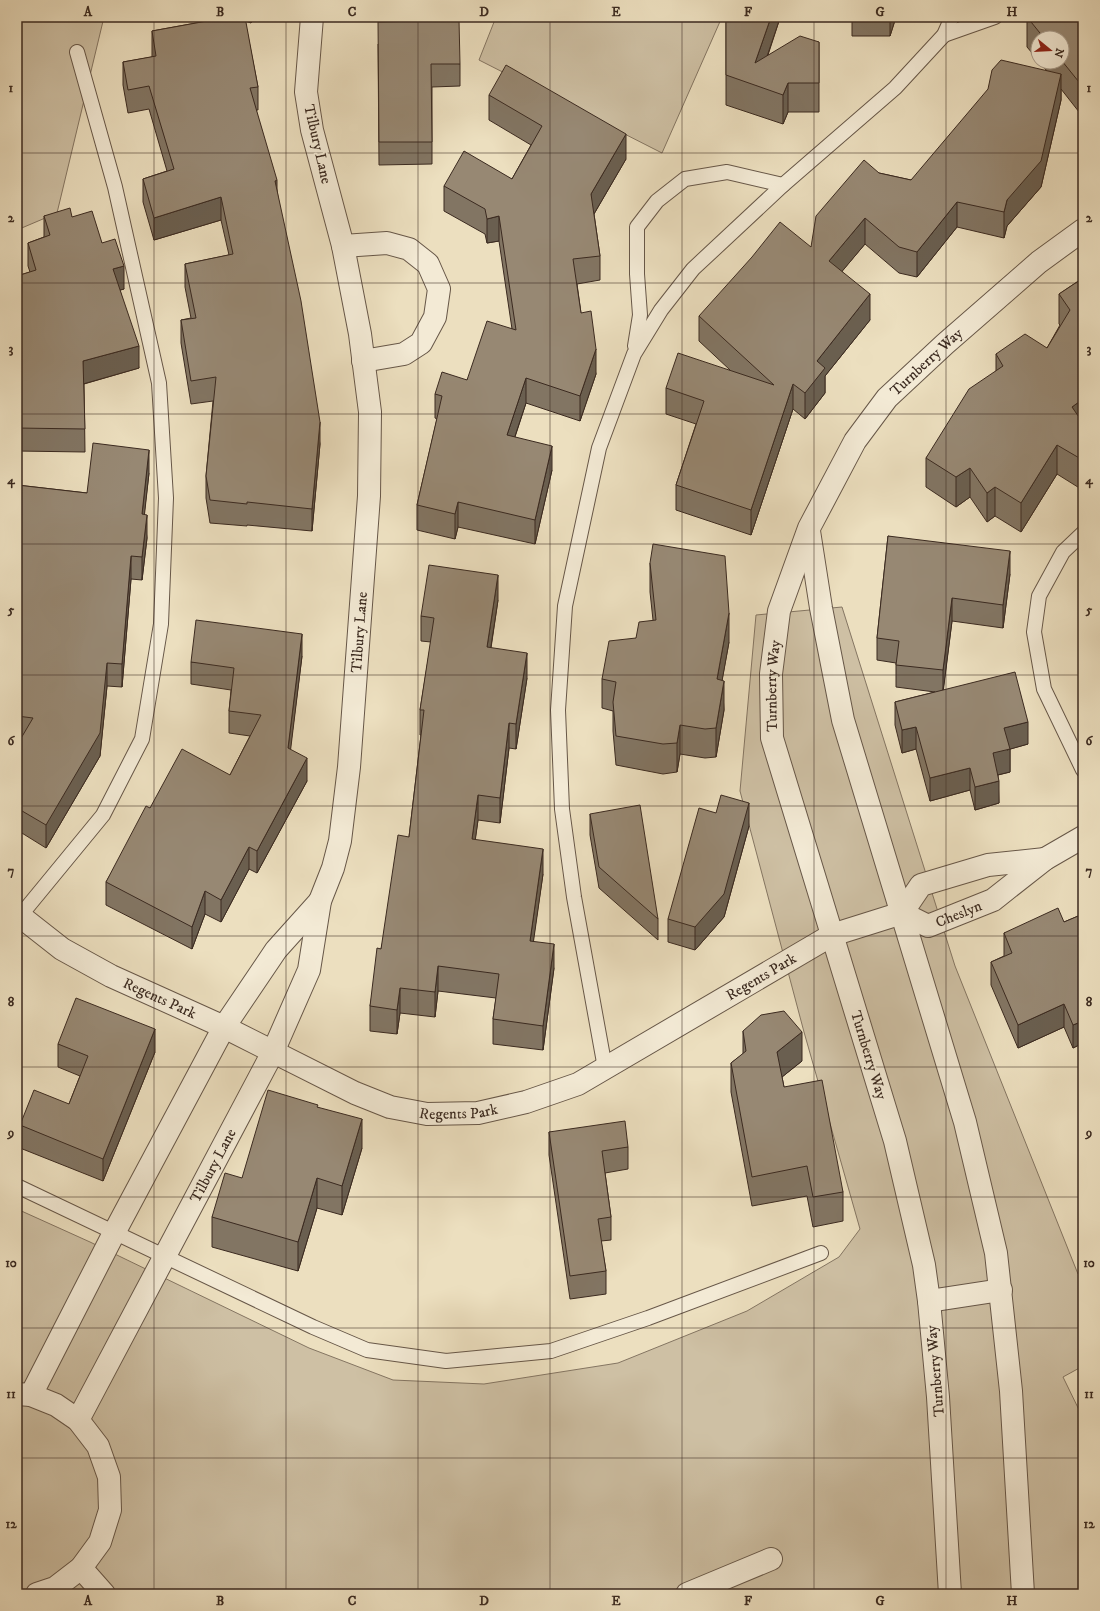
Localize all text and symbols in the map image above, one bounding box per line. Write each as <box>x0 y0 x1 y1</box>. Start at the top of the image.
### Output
text: A <box>83 4 93 20</box>
text: B <box>216 4 224 20</box>
text: C <box>348 4 357 20</box>
text: D <box>479 4 489 20</box>
text: E <box>611 4 621 20</box>
text: F <box>744 4 753 20</box>
text: G <box>875 4 885 20</box>
text: H <box>1007 4 1018 20</box>
north arrow <box>1030 30 1070 70</box>
text: N <box>1051 46 1067 59</box>
text: 1 <box>9 80 14 96</box>
text: 1 <box>1087 80 1092 96</box>
street label: Tilbury Lane <box>299 102 336 186</box>
text: 2 <box>8 210 15 226</box>
text: 2 <box>1086 210 1093 226</box>
street label: Turnberry Way <box>886 323 967 400</box>
text: 3 <box>9 341 14 357</box>
text: 3 <box>1087 341 1092 357</box>
text: 4 <box>6 472 15 489</box>
text: 4 <box>1084 472 1093 489</box>
street label: Tilbury Lane <box>347 591 372 673</box>
text: 5 <box>7 602 15 618</box>
text: 5 <box>1085 602 1093 618</box>
street label: Turnberry Way <box>762 638 785 732</box>
text: 6 <box>8 733 16 749</box>
text: 6 <box>1086 733 1094 749</box>
text: 7 <box>8 863 15 879</box>
text: 7 <box>1086 863 1093 879</box>
street label: Cheslyn <box>933 896 985 932</box>
street label: Regents Park <box>723 949 801 1005</box>
street label: Regents Park <box>120 974 200 1024</box>
text: 8 <box>8 994 15 1010</box>
text: 8 <box>1086 994 1093 1010</box>
street label: Turnberry Way <box>846 1008 891 1103</box>
street label: Regents Park <box>418 1100 500 1124</box>
text: 9 <box>7 1125 14 1141</box>
street label: Tilbury Lane <box>186 1125 241 1206</box>
text: 9 <box>1085 1125 1092 1141</box>
text: 10 <box>5 1255 17 1271</box>
text: 10 <box>1083 1255 1095 1271</box>
street label: Turnberry Way <box>922 1323 949 1418</box>
text: 11 <box>6 1386 16 1402</box>
text: 11 <box>1084 1386 1094 1402</box>
text: 12 <box>5 1516 17 1532</box>
text: 12 <box>1083 1516 1095 1532</box>
text: A <box>83 1593 93 1609</box>
text: B <box>216 1593 224 1609</box>
text: C <box>348 1593 357 1609</box>
text: D <box>479 1593 489 1609</box>
text: E <box>611 1593 621 1609</box>
text: F <box>744 1593 753 1609</box>
text: G <box>875 1593 885 1609</box>
text: H <box>1007 1593 1018 1609</box>

